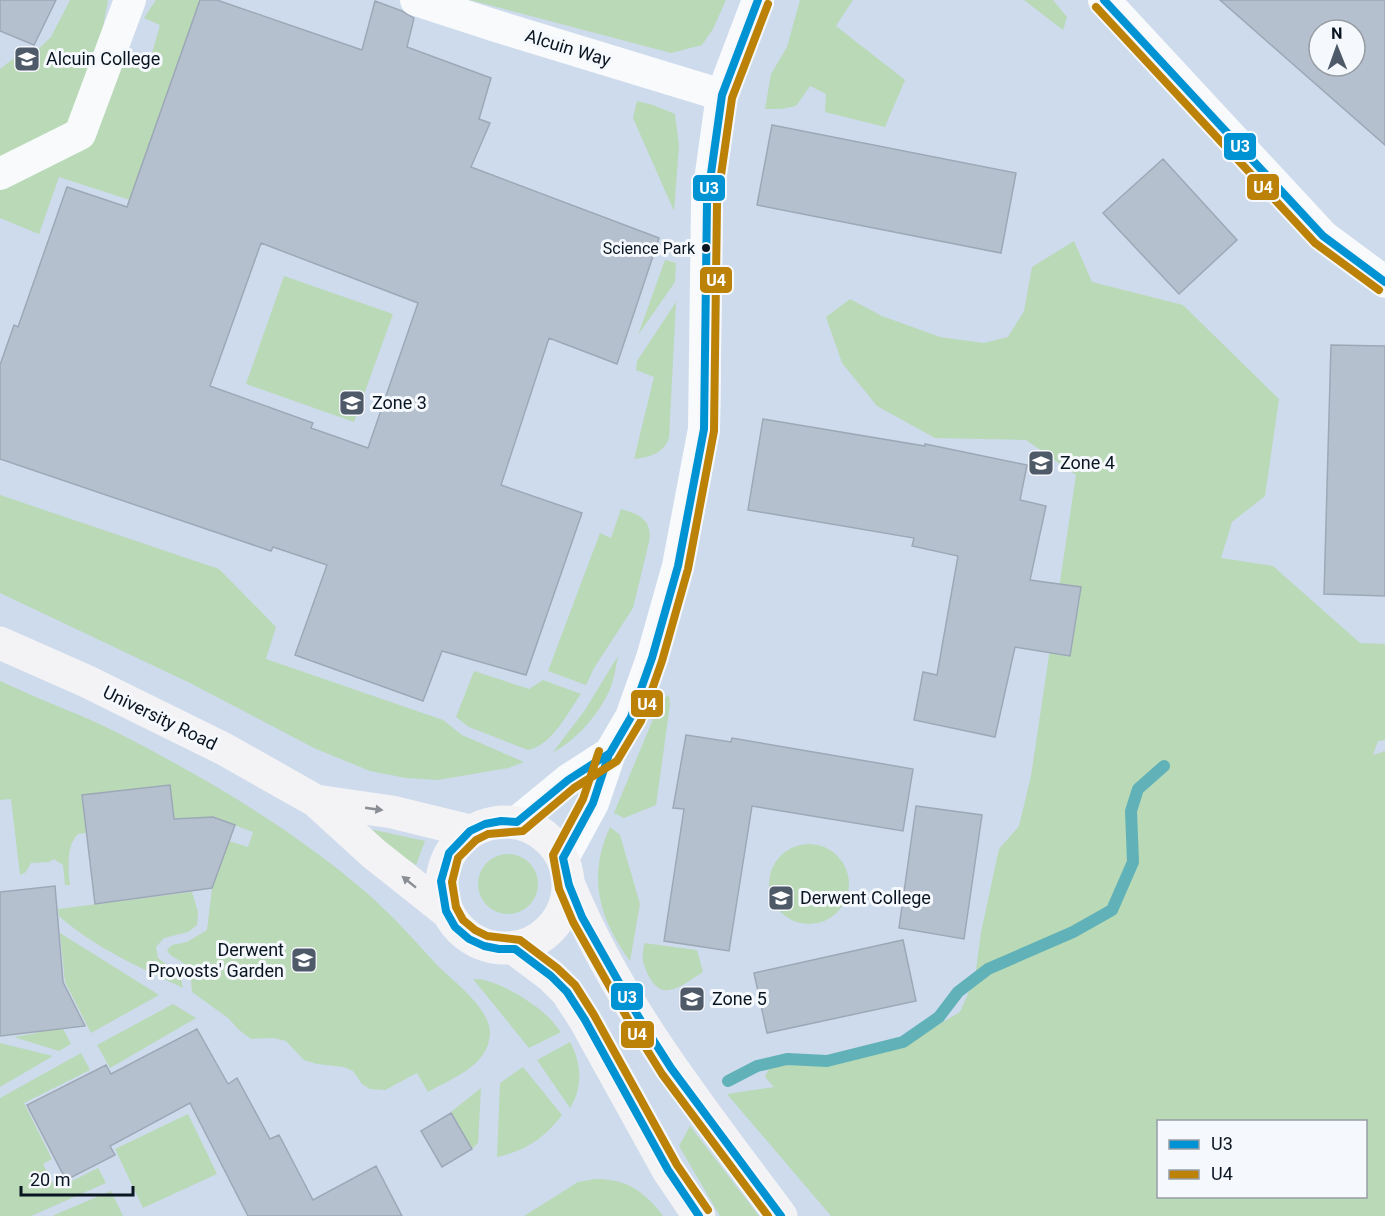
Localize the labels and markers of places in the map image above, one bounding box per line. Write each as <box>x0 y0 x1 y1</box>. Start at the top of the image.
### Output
school or university icon: Alcuin College <box>12 44 42 74</box>
place label: Alcuin College <box>46 48 160 69</box>
place label: Science Park <box>603 239 696 258</box>
marker: Science Park <box>700 242 712 254</box>
school or university icon: Zone 3 <box>337 388 367 418</box>
place label: Zone 3 <box>372 392 427 413</box>
school or university icon: Zone 4 <box>1026 448 1056 478</box>
place label: Zone 4 <box>1060 452 1115 473</box>
school or university icon: Derwent College <box>766 883 796 913</box>
place label: Derwent College <box>800 887 931 908</box>
place label: Derwent Provosts' Garden <box>148 939 284 981</box>
school or university icon: Derwent Provosts' Garden <box>289 945 319 975</box>
school or university icon: Zone 5 <box>677 984 707 1014</box>
place label: Zone 5 <box>712 988 767 1009</box>

